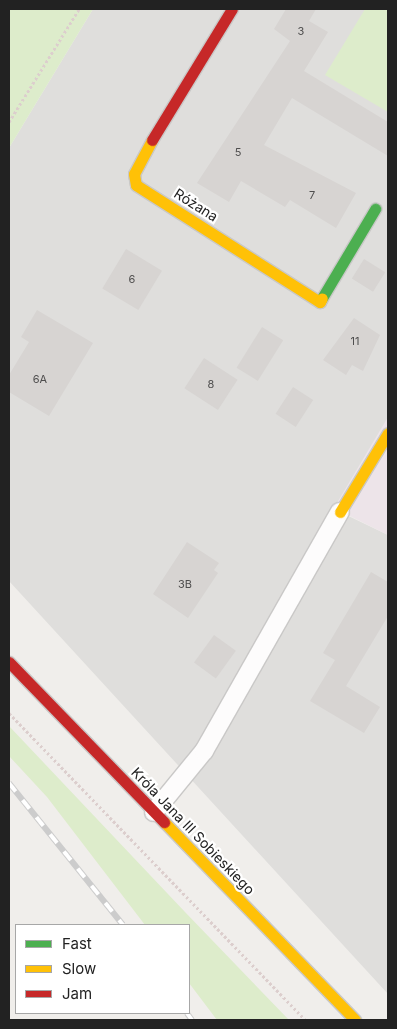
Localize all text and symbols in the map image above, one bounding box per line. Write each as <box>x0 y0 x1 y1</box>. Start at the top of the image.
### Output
house number: 3 <box>298 24 304 38</box>
house number: 5 <box>235 145 241 159</box>
street label: Różana <box>171 185 221 225</box>
house number: 7 <box>309 188 315 202</box>
house number: 6 <box>129 272 135 286</box>
house number: 11 <box>351 334 359 348</box>
house number: 6A <box>33 372 47 386</box>
house number: 8 <box>208 377 214 391</box>
house number: 3B <box>178 577 192 591</box>
street label: Króla Jana III Sobieskiego <box>128 764 258 898</box>
legend <box>15 924 190 1014</box>
text: Fast <box>62 934 92 953</box>
text: Slow <box>62 959 96 978</box>
text: Jam <box>62 984 92 1003</box>

